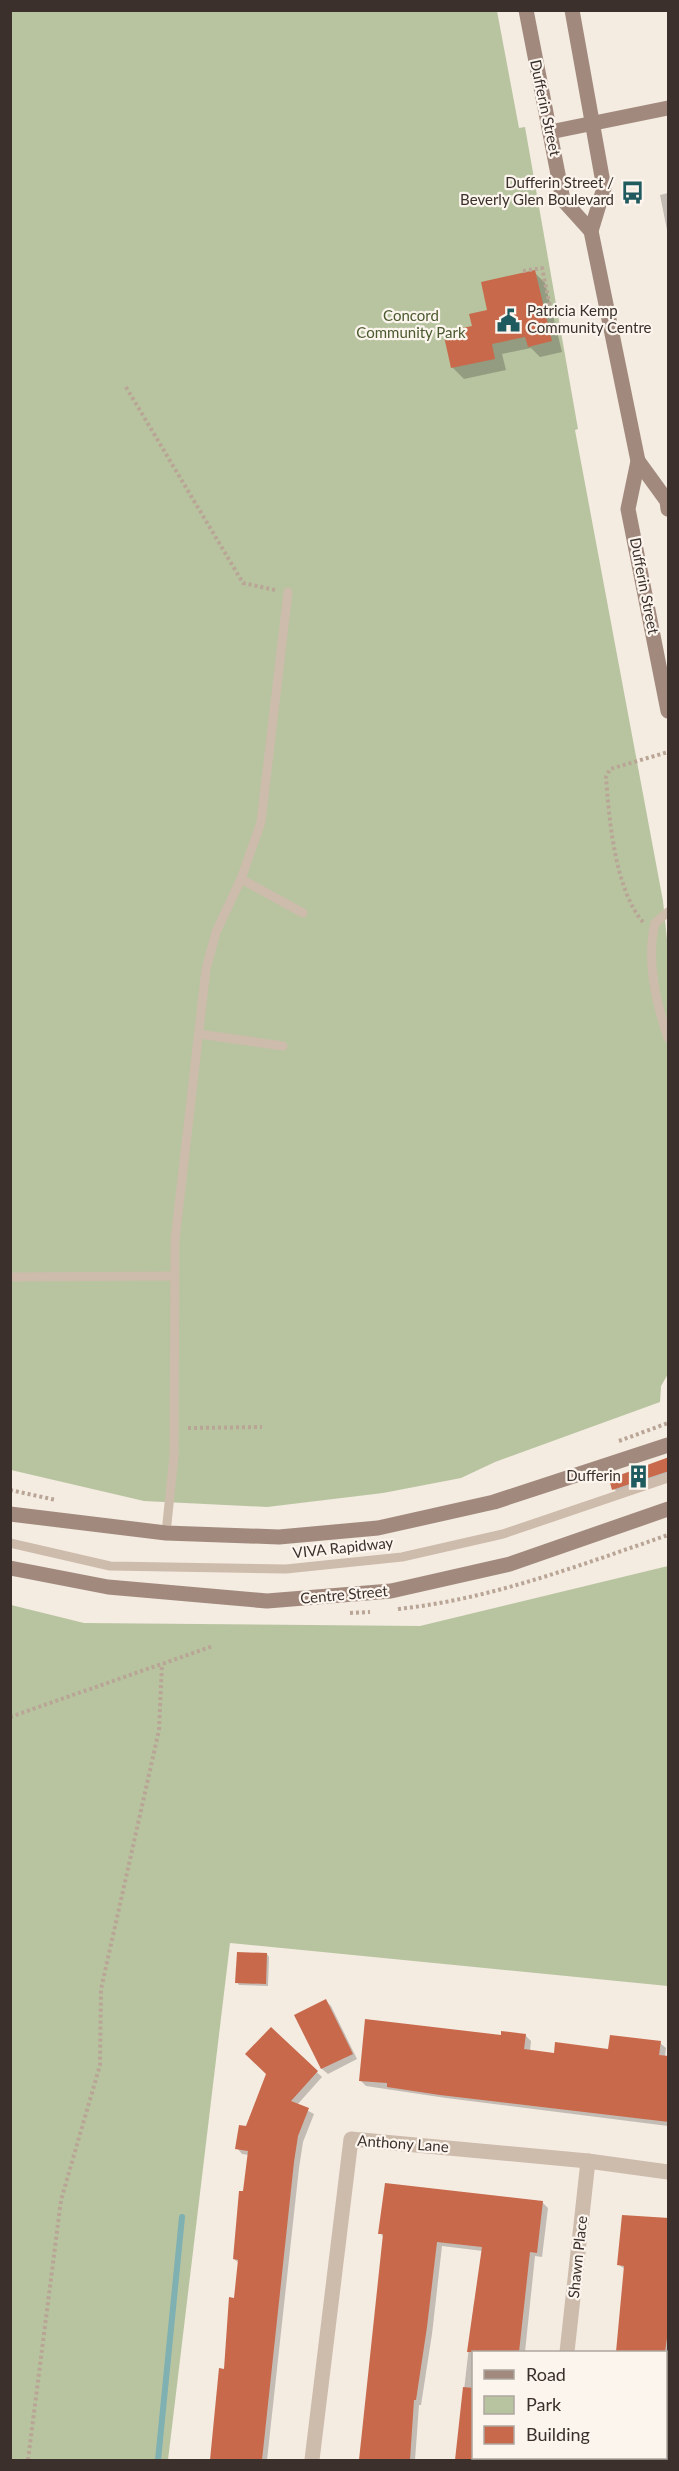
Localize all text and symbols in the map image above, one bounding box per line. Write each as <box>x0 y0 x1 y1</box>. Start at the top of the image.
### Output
street label: Dufferin Street <box>527 58 565 158</box>
place label: Dufferin Street / Beverly Glen Boulevard <box>460 173 614 208</box>
bus stop icon: Dufferin Street / Beverly Glen Boulevard <box>619 179 645 205</box>
place label: Patricia Kemp Community Centre <box>527 301 652 336</box>
park label: Concord Community Park <box>356 306 466 341</box>
public building icon: Patricia Kemp Community Centre <box>496 307 522 333</box>
street label: Dufferin Street <box>627 536 663 636</box>
building icon: Dufferin <box>626 1463 652 1489</box>
place label: Dufferin <box>566 1466 621 1484</box>
street label: VIVA Rapidway <box>292 1533 394 1561</box>
street label: Centre Street <box>299 1581 389 1607</box>
street label: Anthony Lane <box>357 2131 449 2155</box>
street label: Shawn Place <box>564 2215 590 2299</box>
legend <box>472 2351 667 2459</box>
text: Road <box>526 2363 566 2385</box>
text: Park <box>526 2393 562 2415</box>
text: Building <box>526 2423 590 2445</box>

